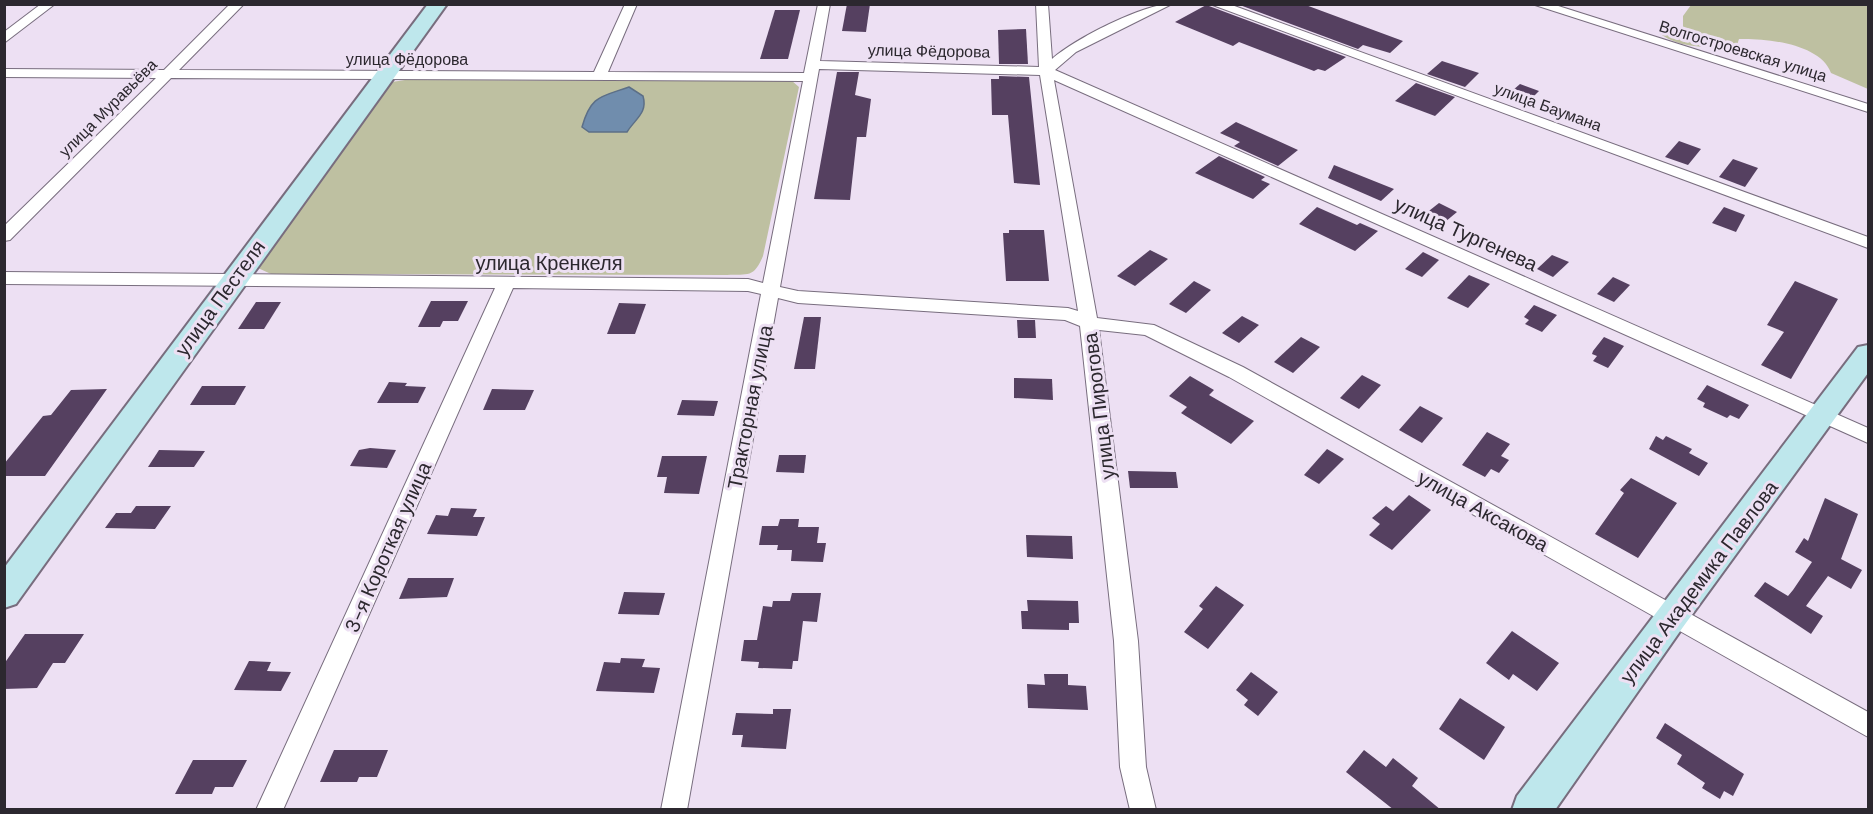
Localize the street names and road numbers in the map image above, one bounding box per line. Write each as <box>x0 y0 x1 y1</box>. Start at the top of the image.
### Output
street label: Волгостроевская улица <box>1657 15 1830 87</box>
street label: улица Фёдорова <box>868 39 991 63</box>
street label: улица Фёдорова <box>346 49 468 70</box>
street label: улица Муравьёва <box>54 54 162 162</box>
street label: улица Баумана <box>1491 78 1605 136</box>
street label: улица Тургенева <box>1390 191 1542 278</box>
street label: улица Пестеля <box>169 235 271 361</box>
street label: улица Кренкеля <box>475 250 623 276</box>
street label: Тракторная улица <box>721 322 779 491</box>
street label: улица Пирогова <box>1077 330 1121 481</box>
street label: 3-я Короткая улица <box>339 457 438 636</box>
street label: улица Аксакова <box>1413 464 1554 558</box>
street label: улица Академика Павлова <box>1614 475 1784 689</box>

